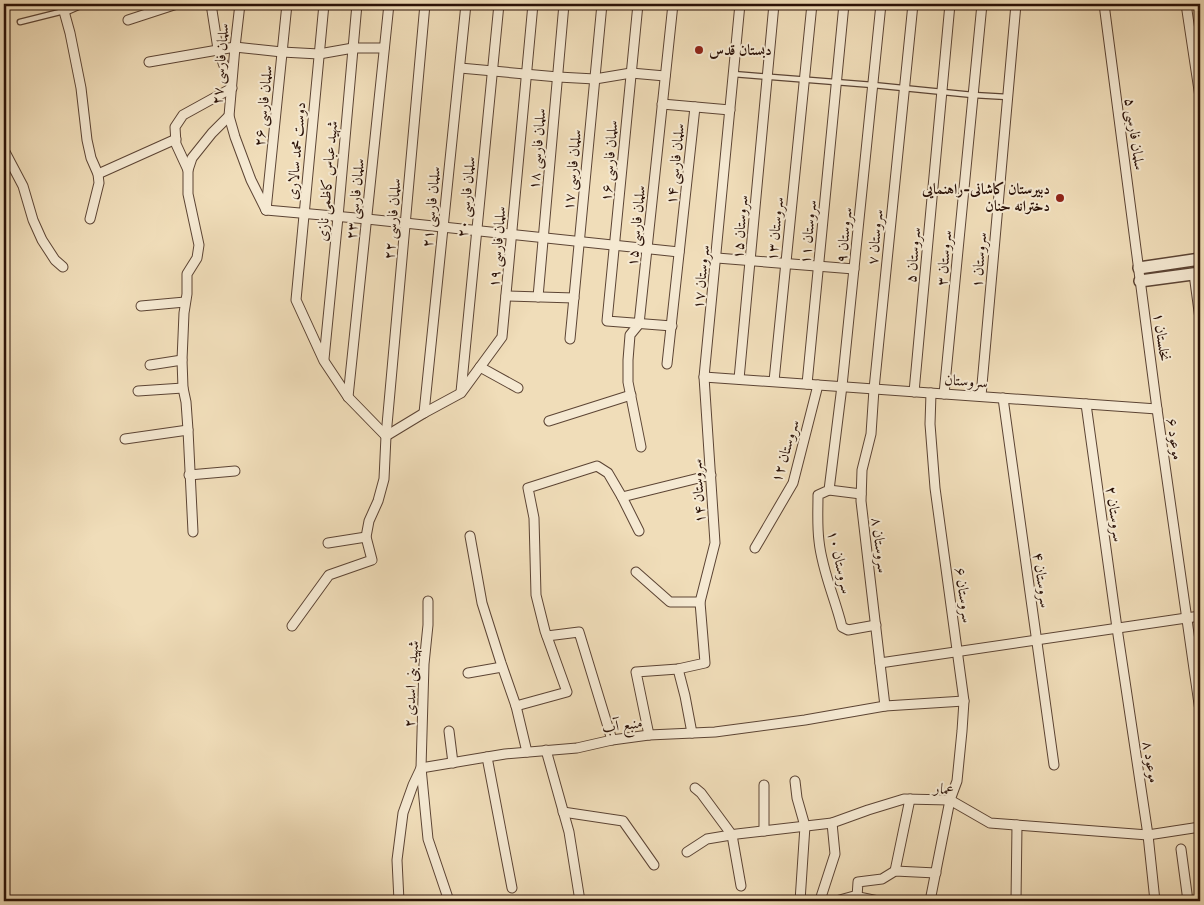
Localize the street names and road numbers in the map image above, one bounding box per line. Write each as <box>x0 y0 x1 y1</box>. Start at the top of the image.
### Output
street label: سلمان فارسی ۲۷ <box>207 23 235 106</box>
street label: سلمان فارسی ۲۶ <box>250 64 278 148</box>
street label: سلمان فارسی ۵ <box>1119 97 1149 172</box>
street label: دوست محمد سالاری <box>283 101 310 201</box>
street label: سلمان فارسی ۱۸ <box>524 108 552 191</box>
street label: شهید عباس کاظمی نازی <box>313 120 343 242</box>
street label: سلمان فارسی ۱۶ <box>596 120 624 203</box>
street label: سلمان فارسی ۱۴ <box>662 122 690 206</box>
street label: سلمان فارسی ۱۷ <box>559 128 587 212</box>
street label: سلمان فارسی ۲۰ <box>453 155 481 239</box>
street label: سلمان فارسی ۲۳ <box>342 157 370 241</box>
street label: سلمان فارسی ۲۱ <box>418 165 446 249</box>
street label: سلمان فارسی ۲۲ <box>379 178 407 261</box>
street label: سلمان فارسی ۱۵ <box>623 184 651 268</box>
street label: سروستان ۱۵ <box>728 194 753 260</box>
street label: سروستان ۱۳ <box>763 196 788 262</box>
street label: سروستان ۱۱ <box>796 199 821 265</box>
street label: سلمان فارسی ۱۹ <box>484 206 512 289</box>
street label: سروستان ۹ <box>832 206 857 264</box>
street label: سروستان ۷ <box>863 208 888 266</box>
street label: سروستان ۵ <box>902 226 925 284</box>
street label: سروستان ۳ <box>933 229 956 287</box>
street label: سروستان ۱ <box>968 231 991 289</box>
street label: سروستان ۱۷ <box>689 244 714 310</box>
street label: نخلستان ۱ <box>1149 312 1174 363</box>
street label: سروستان <box>944 370 988 392</box>
street label: موعود ۶ <box>1162 417 1187 461</box>
street label: سروستان ۱۲ <box>767 418 804 485</box>
street label: سروستان ۱۴ <box>687 458 710 524</box>
street label: سروستان ۲ <box>1101 485 1128 543</box>
street label: سروستان ۸ <box>867 516 892 574</box>
street label: سروستان ۱۰ <box>823 529 856 596</box>
street label: سروستان ۴ <box>1028 551 1055 609</box>
street label: سروستان ۶ <box>950 566 977 624</box>
street label: شهید بنی اسدی ۲ <box>400 640 423 728</box>
street label: منبع آب <box>600 713 644 742</box>
street label: موعود ۸ <box>1138 740 1163 784</box>
street label: عمار <box>930 778 955 801</box>

